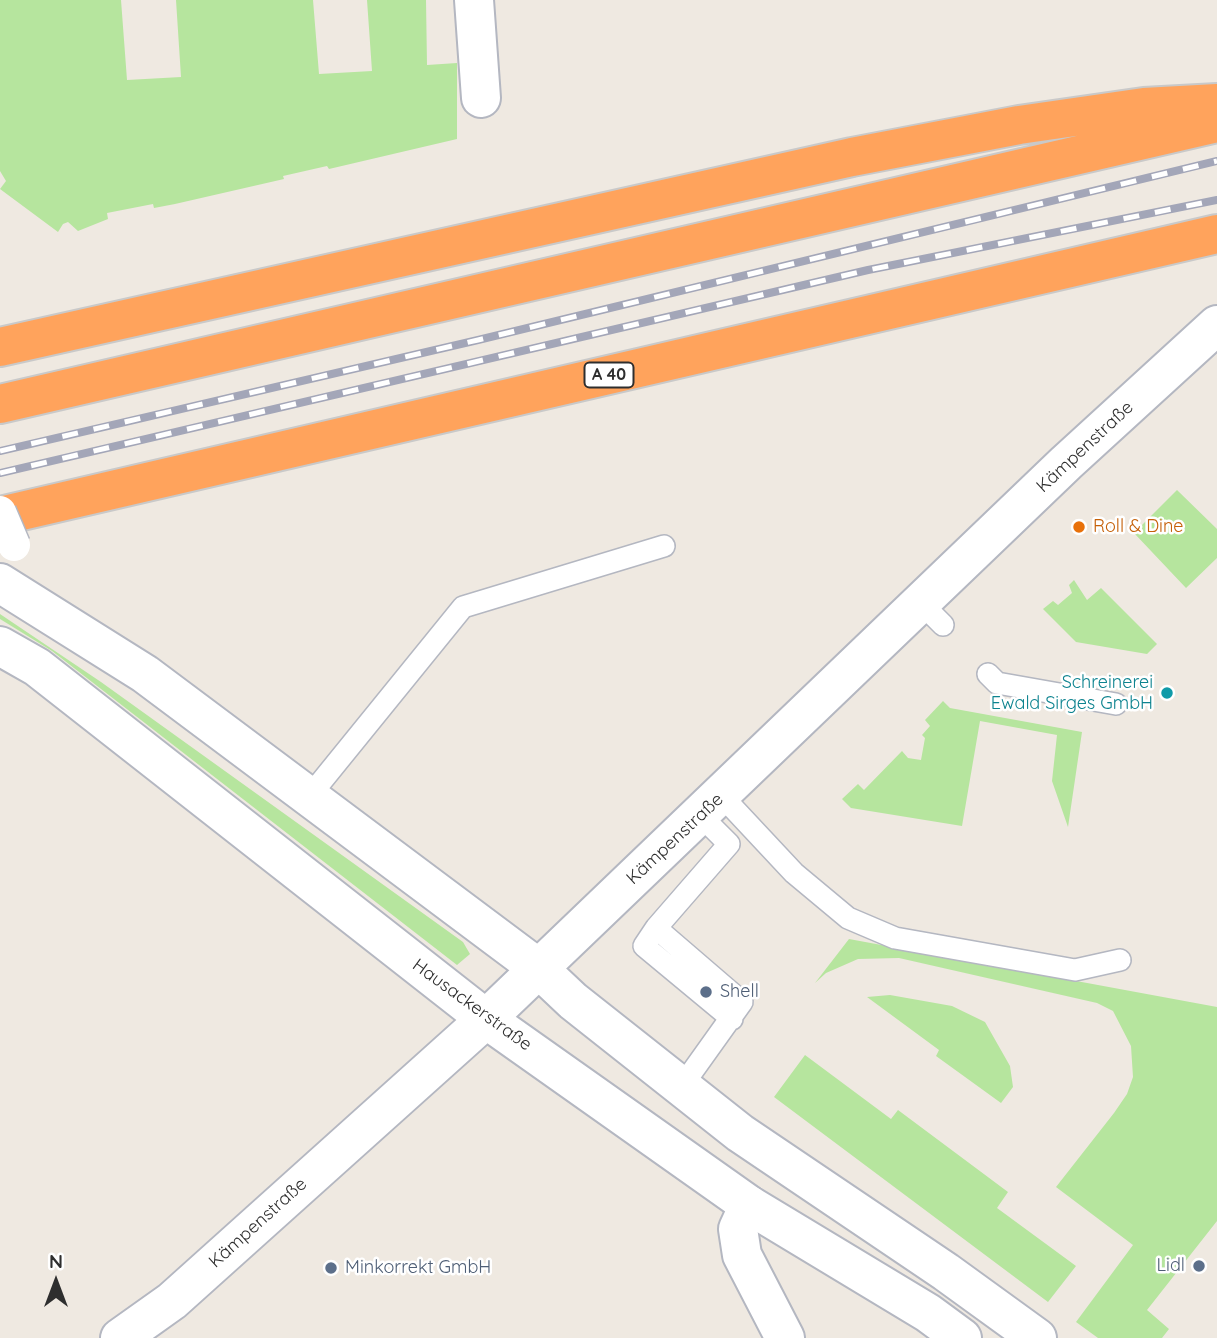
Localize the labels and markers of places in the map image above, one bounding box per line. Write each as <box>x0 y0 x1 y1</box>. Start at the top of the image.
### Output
place label: Roll & Dine <box>1093 516 1184 538</box>
marker: Roll & Dine <box>1071 519 1087 535</box>
place label: Schreinerei Ewald Sirges GmbH <box>991 672 1153 714</box>
marker: Schreinerei Ewald Sirges GmbH <box>1159 685 1175 701</box>
place label: Shell <box>720 981 759 1003</box>
marker: Shell <box>698 984 714 1000</box>
place label: Lidl <box>1157 1255 1185 1277</box>
place label: Minkorrekt GmbH <box>345 1257 491 1279</box>
marker: Lidl <box>1191 1258 1207 1274</box>
marker: Minkorrekt GmbH <box>323 1260 339 1276</box>

